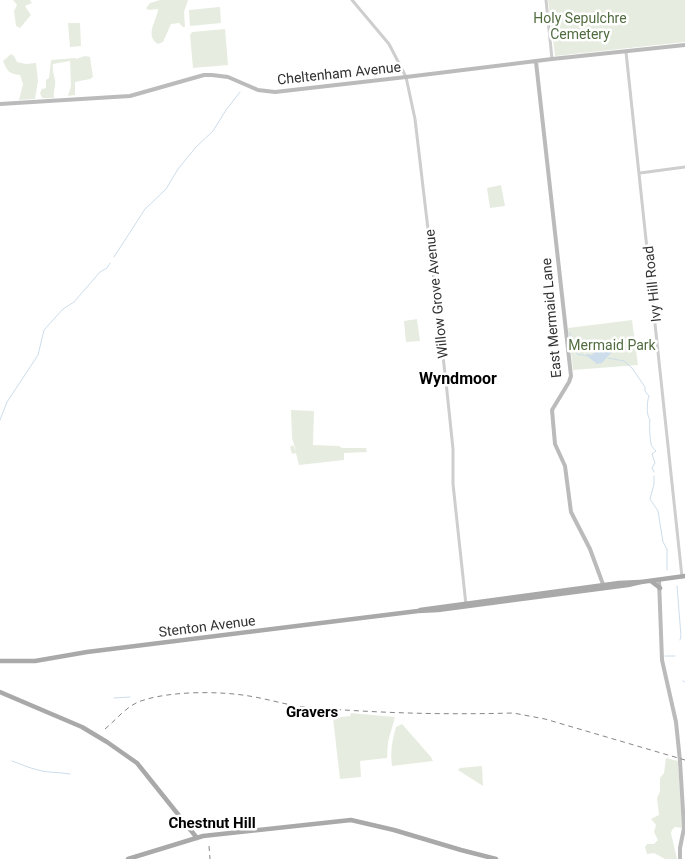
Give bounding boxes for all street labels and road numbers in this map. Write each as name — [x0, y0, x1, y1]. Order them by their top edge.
street label: Cheltenham Avenue — [276, 59, 402, 87]
street label: Willow Grove Avenue — [421, 229, 451, 359]
street label: Ivy Hill Road — [640, 245, 664, 323]
street label: East Mermaid Lane — [538, 257, 564, 379]
street label: Stenton Avenue — [158, 612, 256, 640]

